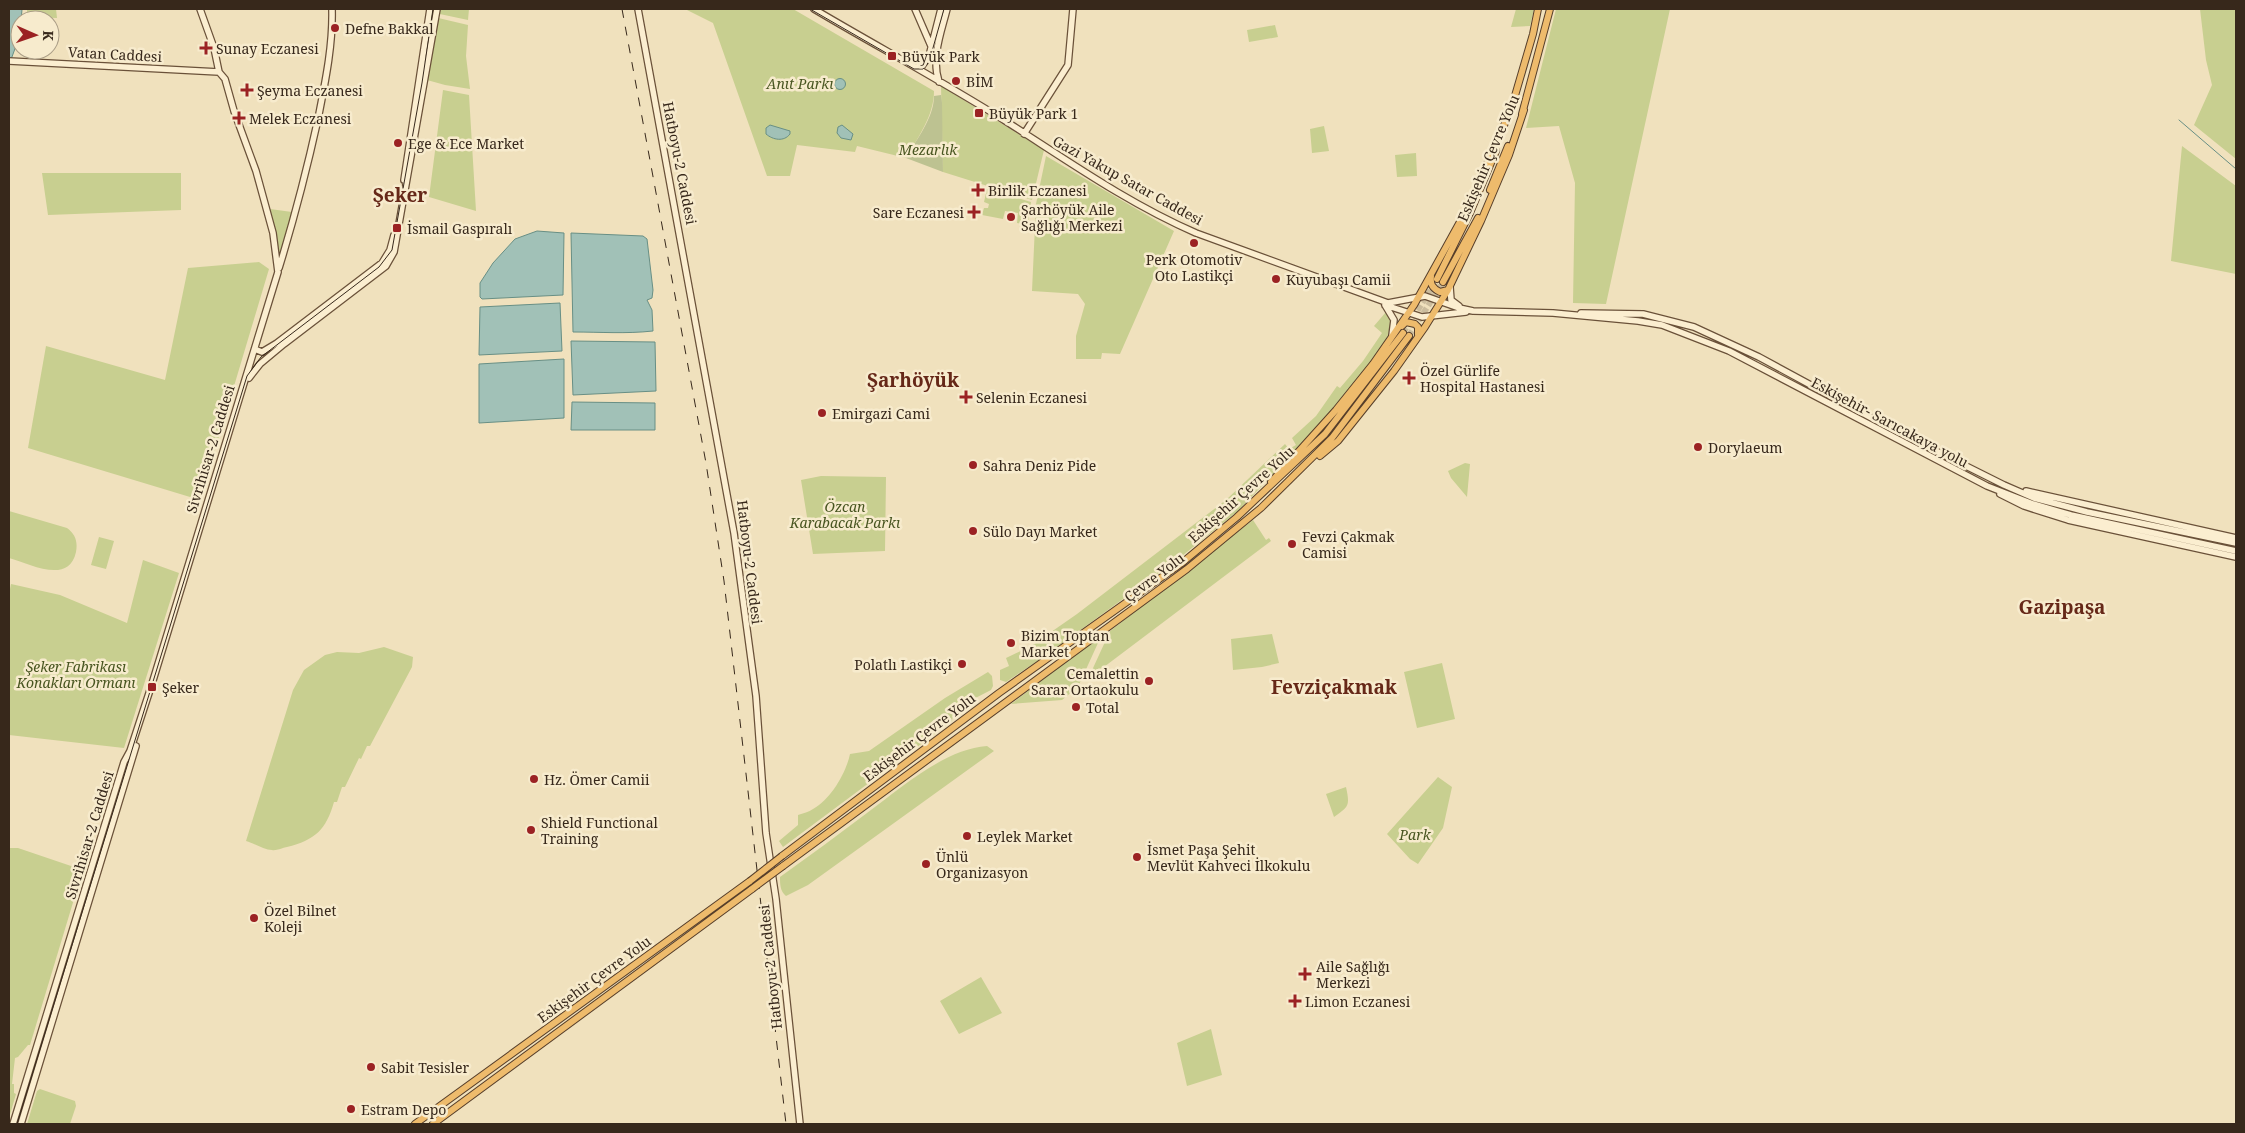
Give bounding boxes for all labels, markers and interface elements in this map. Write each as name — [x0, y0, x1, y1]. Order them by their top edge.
north arrow — [10, 10, 60, 60]
place label: Defne Bakkal — [345, 19, 434, 38]
marker: Defne Bakkal — [329, 22, 341, 34]
text: K — [39, 30, 58, 42]
place label: Sunay Eczanesi — [216, 39, 319, 58]
street label: Vatan Caddesi — [68, 42, 163, 66]
marker: Sunay Eczanesi — [200, 42, 212, 54]
place label: Büyük Park — [902, 47, 981, 66]
marker: Büyük Park — [886, 50, 898, 62]
place label: BİM — [966, 72, 993, 91]
park label: Anıt Parkı — [766, 74, 834, 93]
marker: BİM — [950, 75, 962, 87]
place label: Şeyma Eczanesi — [257, 81, 363, 100]
marker: Şeyma Eczanesi — [241, 84, 253, 96]
street label: Eskişehir Çevre Yolu — [1453, 92, 1523, 224]
street label: Hatboyu-2 Caddesi — [659, 100, 701, 227]
place label: Büyük Park 1 — [989, 104, 1078, 123]
marker: Büyük Park 1 — [973, 107, 985, 119]
place label: Melek Eczanesi — [249, 109, 352, 128]
marker: Melek Eczanesi — [233, 112, 245, 124]
street label: Gazi Yakup Satar Caddesi — [1050, 131, 1207, 229]
place label: Ege & Ece Market — [408, 134, 524, 153]
marker: Ege & Ece Market — [392, 137, 404, 149]
park label: Mezarlık — [898, 140, 958, 159]
place label: Birlik Eczanesi — [988, 181, 1087, 200]
district label: Şeker — [373, 182, 427, 208]
marker: Birlik Eczanesi — [972, 184, 984, 196]
place label: Şarhöyük Aile Sağlığı Merkezi — [1021, 200, 1123, 235]
place label: Sare Eczanesi — [873, 203, 965, 222]
marker: Sare Eczanesi — [968, 206, 980, 218]
marker: Şarhöyük Aile Sağlığı Merkezi — [1005, 211, 1017, 223]
place label: İsmail Gaspıralı — [407, 219, 513, 238]
marker: İsmail Gaspıralı — [391, 222, 403, 234]
marker: Perk Otomotiv Oto Lastikçi — [1188, 237, 1200, 249]
place label: Perk Otomotiv Oto Lastikçi — [1146, 250, 1243, 285]
place label: Kuyubaşı Camii — [1286, 270, 1391, 289]
marker: Kuyubaşı Camii — [1270, 273, 1282, 285]
place label: Özel Gürlife Hospital Hastanesi — [1420, 361, 1545, 396]
district label: Şarhöyük — [867, 367, 960, 393]
marker: Özel Gürlife Hospital Hastanesi — [1402, 371, 1416, 385]
street label: Eskişehir- Sarıcakaya yolu — [1808, 372, 1972, 472]
street label: Sivrihisar-2 Caddesi — [181, 382, 239, 515]
place label: Selenin Eczanesi — [976, 388, 1088, 407]
marker: Selenin Eczanesi — [960, 391, 972, 403]
place label: Emirgazi Cami — [832, 404, 930, 423]
marker: Emirgazi Cami — [816, 407, 828, 419]
place label: Dorylaeum — [1708, 438, 1783, 457]
street label: Eskişehir Çevre Yolu — [1184, 441, 1298, 547]
marker: Dorylaeum — [1692, 441, 1704, 453]
place label: Sahra Deniz Pide — [983, 456, 1096, 475]
marker: Sahra Deniz Pide — [967, 459, 979, 471]
park label: Özcan Karabacak Parkı — [789, 497, 901, 532]
street label: Hatboyu-2 Caddesi — [733, 499, 767, 626]
place label: Sülo Dayı Market — [983, 522, 1097, 541]
marker: Sülo Dayı Market — [967, 525, 979, 537]
place label: Fevzi Çakmak Camisi — [1302, 527, 1395, 562]
marker: Fevzi Çakmak Camisi — [1286, 538, 1298, 550]
street label: Çevre Yolu — [1120, 548, 1188, 606]
district label: Gazipaşa — [2019, 594, 2105, 620]
place label: Bizim Toptan Market — [1021, 626, 1110, 661]
marker: Bizim Toptan Market — [1005, 637, 1017, 649]
place label: Polatlı Lastikçi — [854, 655, 953, 674]
park label: Şeker Fabrikası Konakları Ormanı — [15, 657, 136, 692]
marker: Polatlı Lastikçi — [956, 658, 968, 670]
place label: Cemalettin Sarar Ortaokulu — [1031, 664, 1139, 699]
district label: Fevziçakmak — [1271, 674, 1398, 700]
marker: Cemalettin Sarar Ortaokulu — [1143, 675, 1155, 687]
place label: Şeker — [162, 678, 200, 697]
marker: Şeker — [146, 681, 158, 693]
street label: Eskişehir Çevre Yolu — [859, 688, 979, 786]
place label: Total — [1086, 698, 1120, 717]
marker: Total — [1070, 701, 1082, 713]
street label: Sivrihisar-2 Caddesi — [60, 768, 118, 901]
place label: Hz. Ömer Camii — [544, 770, 650, 789]
marker: Hz. Ömer Camii — [528, 773, 540, 785]
place label: Shield Functional Training — [541, 813, 659, 848]
marker: Shield Functional Training — [525, 824, 537, 836]
park label: Park — [1398, 825, 1432, 844]
place label: Leylek Market — [977, 827, 1073, 846]
marker: Leylek Market — [961, 830, 973, 842]
place label: İsmet Paşa Şehit Mevlüt Kahveci İlkokulu — [1147, 840, 1311, 875]
place label: Ünlü Organizasyon — [936, 847, 1028, 882]
marker: İsmet Paşa Şehit Mevlüt Kahveci İlkokulu — [1131, 851, 1143, 863]
marker: Ünlü Organizasyon — [920, 858, 932, 870]
place label: Özel Bilnet Koleji — [264, 901, 337, 936]
street label: Hatboyu-2 Caddesi — [754, 903, 786, 1030]
marker: Özel Bilnet Koleji — [248, 912, 260, 924]
street label: Eskişehir Çevre Yolu — [533, 931, 655, 1027]
place label: Aile Sağlığı Merkezi — [1316, 957, 1390, 992]
marker: Aile Sağlığı Merkezi — [1298, 967, 1312, 981]
place label: Limon Eczanesi — [1305, 992, 1411, 1011]
marker: Limon Eczanesi — [1289, 995, 1301, 1007]
place label: Sabit Tesisler — [381, 1058, 469, 1077]
marker: Sabit Tesisler — [365, 1061, 377, 1073]
place label: Estram Depo — [361, 1100, 446, 1119]
marker: Estram Depo — [345, 1103, 357, 1115]

